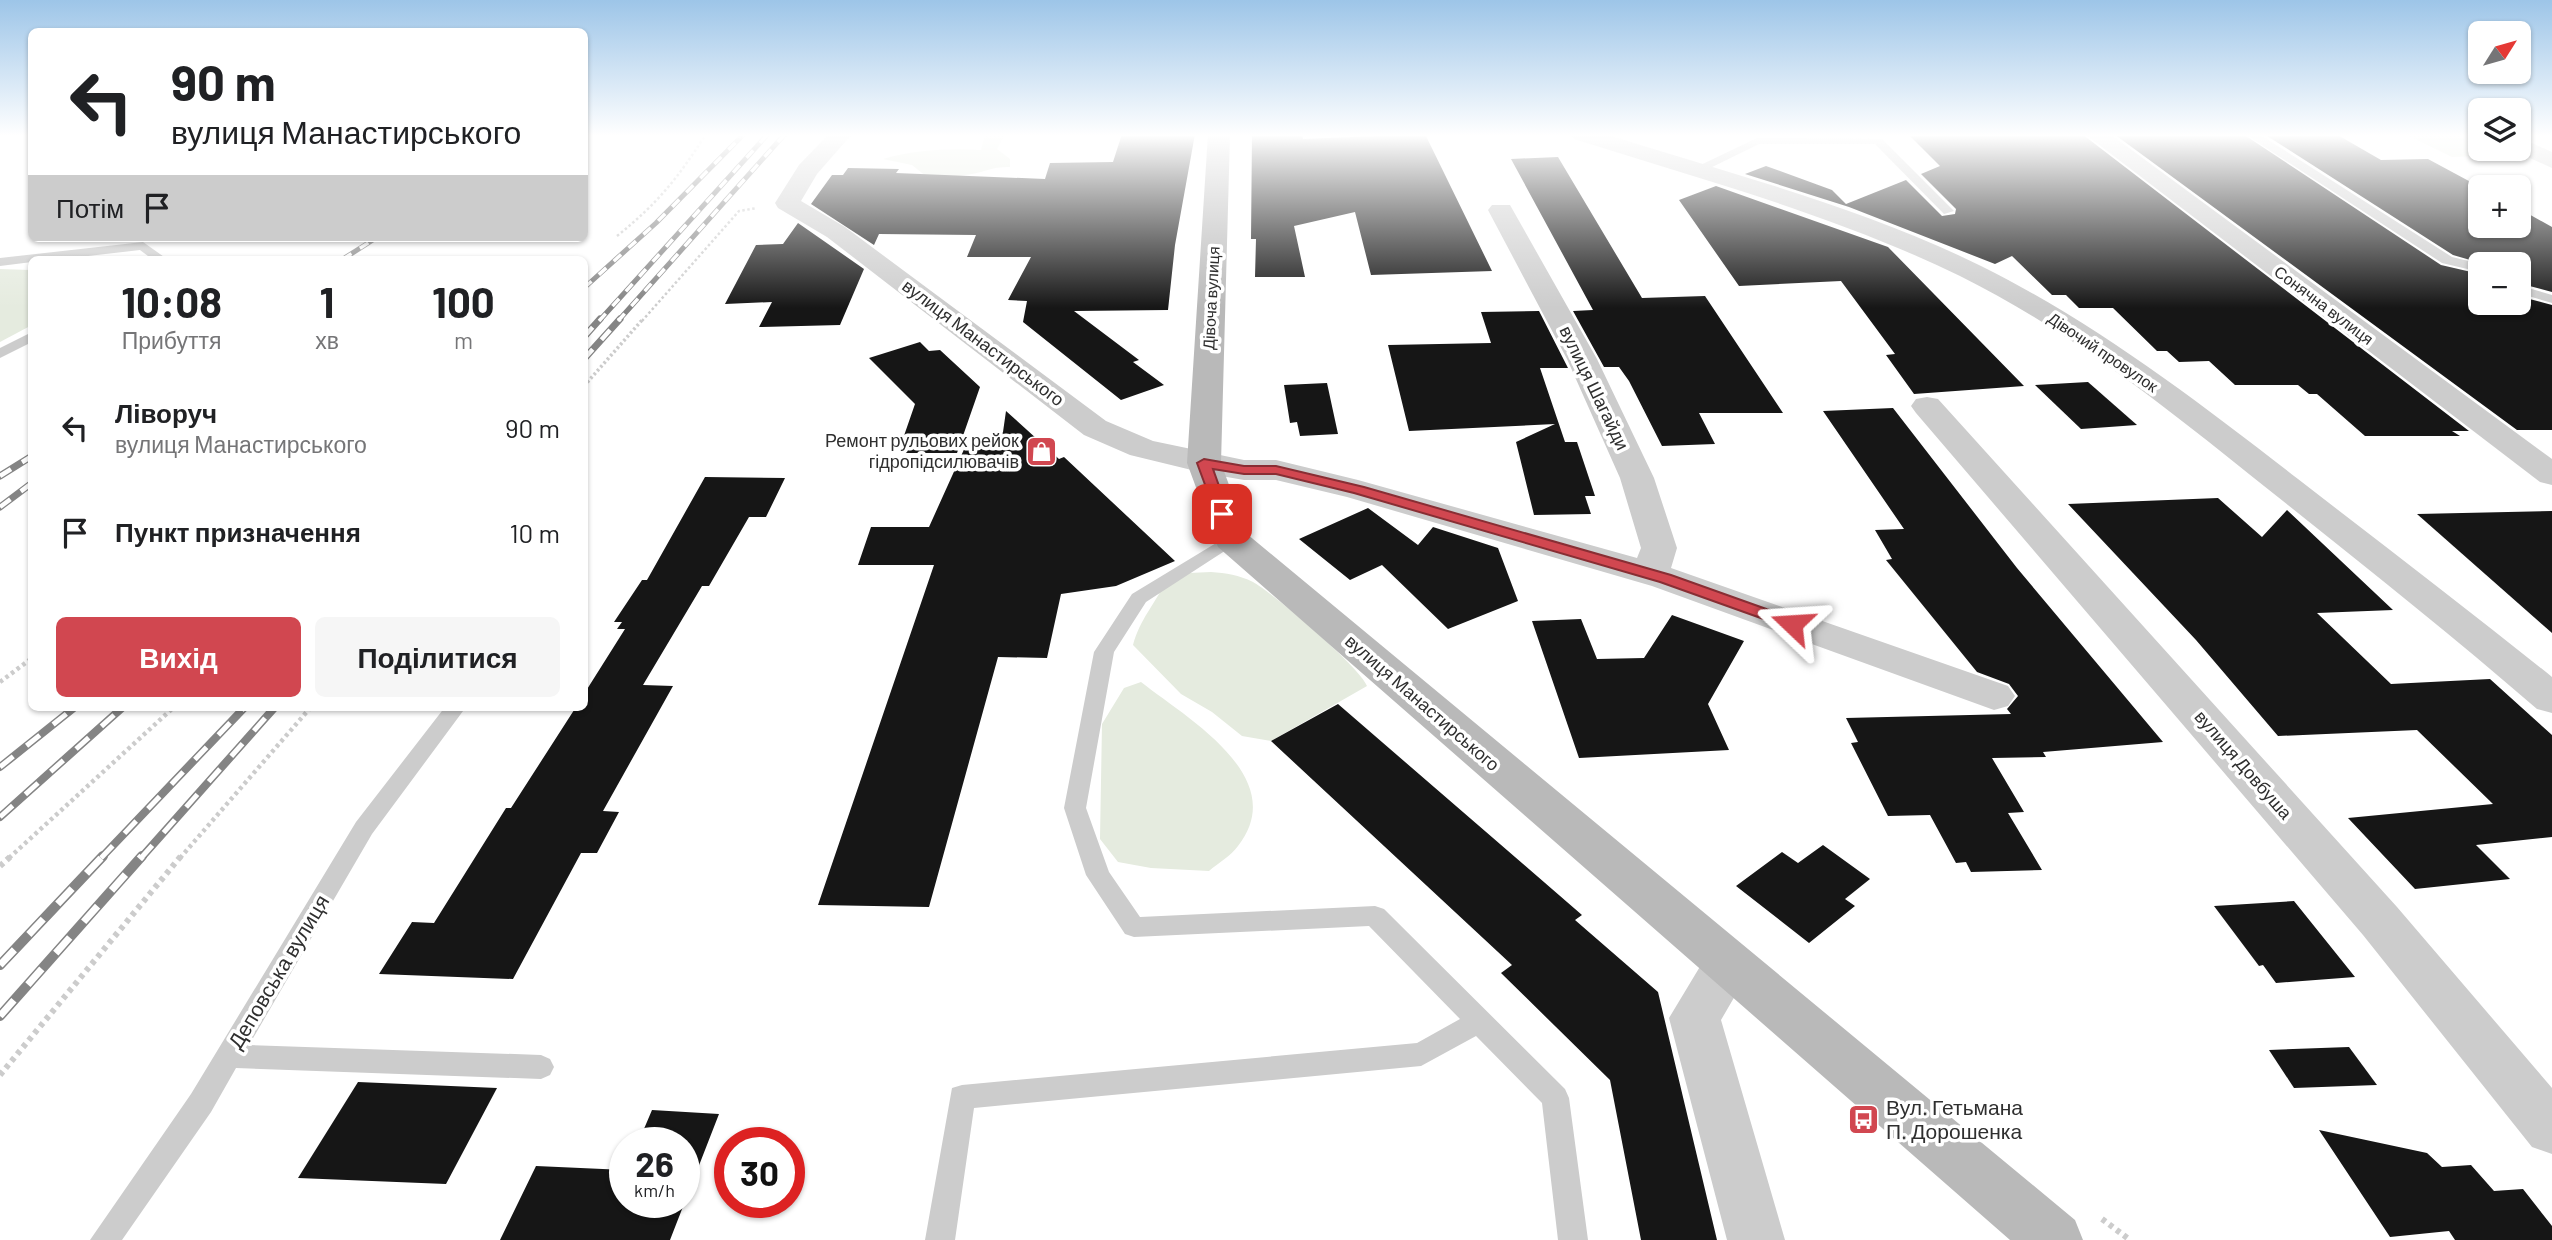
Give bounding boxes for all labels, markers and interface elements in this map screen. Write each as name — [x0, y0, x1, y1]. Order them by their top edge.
north arrow — [2468, 21, 2530, 84]
map controls — [2468, 21, 2531, 315]
text: 90 m — [171, 52, 276, 111]
icon: left — [56, 56, 147, 147]
button: layers — [2468, 98, 2531, 161]
text: вулиця Манастирського — [171, 112, 521, 150]
button: + — [2468, 175, 2531, 238]
icon: arrive — [138, 189, 176, 227]
text: Потім — [56, 192, 124, 223]
street label: Дівоча вулиця — [1198, 246, 1223, 350]
button: − — [2468, 252, 2531, 315]
street label: Сонячна вулиця — [2271, 261, 2378, 348]
street label: вулиця Манастирського — [898, 274, 1069, 410]
text: 10:08 — [121, 276, 222, 326]
text: 1 — [320, 276, 334, 326]
text: 100 — [432, 276, 495, 326]
street label: Дівочий провулок — [2045, 308, 2163, 396]
street label: вулиця Шагайди — [1555, 322, 1634, 453]
text: Прибуття — [122, 326, 222, 354]
text: хв — [315, 326, 339, 354]
text: m — [454, 326, 473, 354]
text: Ліворуч — [115, 397, 217, 428]
icon: left — [56, 409, 94, 447]
text: 90 m — [505, 412, 560, 443]
place label: Ремонт рульових рейок гідропідсилювачів — [825, 429, 1019, 472]
text: вулиця Манастирського — [115, 430, 367, 458]
shop icon: Ремонт рульових рейок гідропідсилювачів — [1025, 434, 1059, 468]
pin — [1192, 484, 1252, 544]
icon: arrive — [1203, 495, 1241, 533]
icon: arrive — [56, 514, 94, 552]
text: Пункт призначення — [115, 516, 361, 547]
text: 10 m — [510, 517, 560, 548]
position arrow — [1755, 587, 1829, 661]
button: Вихід — [56, 617, 301, 697]
button: Поділитися — [315, 617, 560, 697]
street label: вулиця Манастирського — [1341, 629, 1504, 775]
street label: вулиця Довбуша — [2190, 705, 2298, 824]
street label: Деповська вулиця — [222, 890, 333, 1053]
place label: Вул. Гетьмана П. Дорошенка — [1886, 1094, 2023, 1143]
bus stop icon: Вул. Гетьмана П. Дорошенка — [1846, 1103, 1880, 1137]
speed limit sign: 30 — [714, 1127, 805, 1218]
text: 26 — [635, 1142, 674, 1184]
text: km/h — [634, 1179, 675, 1201]

